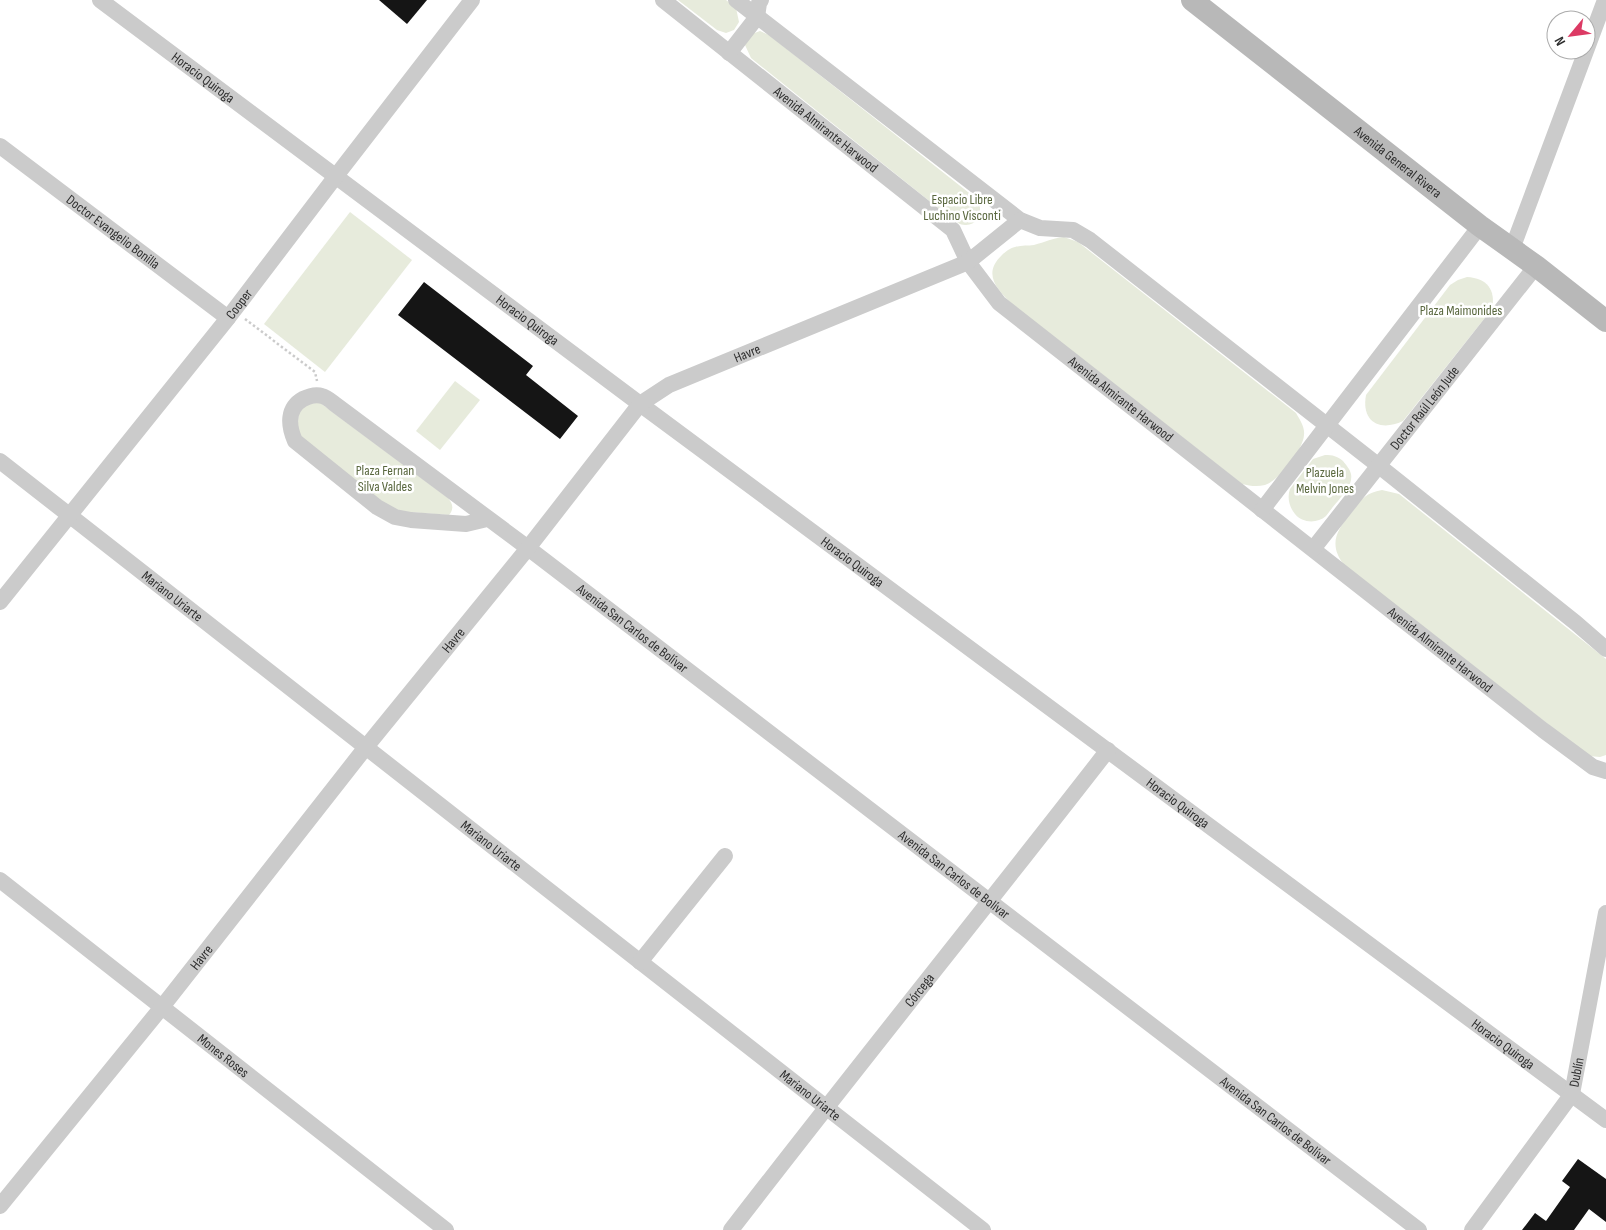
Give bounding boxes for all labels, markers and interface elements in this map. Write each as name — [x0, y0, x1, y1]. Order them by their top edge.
north arrow — [1546, 10, 1596, 60]
text: N — [1551, 34, 1569, 48]
street label: Horacio Quiroga — [169, 48, 238, 106]
street label: Avenida Almirante Harwood — [770, 82, 882, 176]
street label: Avenida General Rivera — [1350, 122, 1445, 201]
street label: Doctor Evangelio Bonilla — [63, 191, 164, 272]
park label: Espacio Libre Luchino Visconti — [923, 191, 1001, 224]
street label: Cooper — [222, 285, 256, 322]
street label: Horacio Quiroga — [493, 291, 562, 349]
park label: Plaza Maimonides — [1420, 302, 1502, 319]
street label: Havre — [731, 340, 763, 366]
street label: Avenida Almirante Harwood — [1064, 352, 1177, 445]
street label: Doctor Raúl León Jude — [1386, 362, 1463, 453]
park label: Plaza Fernan Silva Valdes — [356, 462, 414, 495]
park label: Plazuela Melvin Jones — [1296, 464, 1354, 497]
street label: Horacio Quiroga — [818, 533, 887, 590]
street label: Mariano Uriarte — [139, 567, 206, 625]
street label: Avenida San Carlos de Bolívar — [573, 580, 692, 676]
street label: Avenida Almirante Harwood — [1384, 602, 1496, 696]
street label: Havre — [438, 624, 468, 656]
street label: Horacio Quiroga — [1143, 774, 1213, 832]
street label: Mariano Uriarte — [458, 816, 525, 875]
street label: Avenida San Carlos de Bolívar — [894, 826, 1013, 922]
street label: Havre — [186, 941, 216, 973]
street label: Córcega — [901, 970, 938, 1010]
street label: Horacio Quiroga — [1468, 1015, 1538, 1073]
street label: Mones Roses — [194, 1030, 253, 1081]
street label: Dublín — [1565, 1056, 1587, 1088]
street label: Mariano Uriarte — [777, 1066, 844, 1124]
street label: Avenida San Carlos de Bolívar — [1216, 1072, 1335, 1168]

